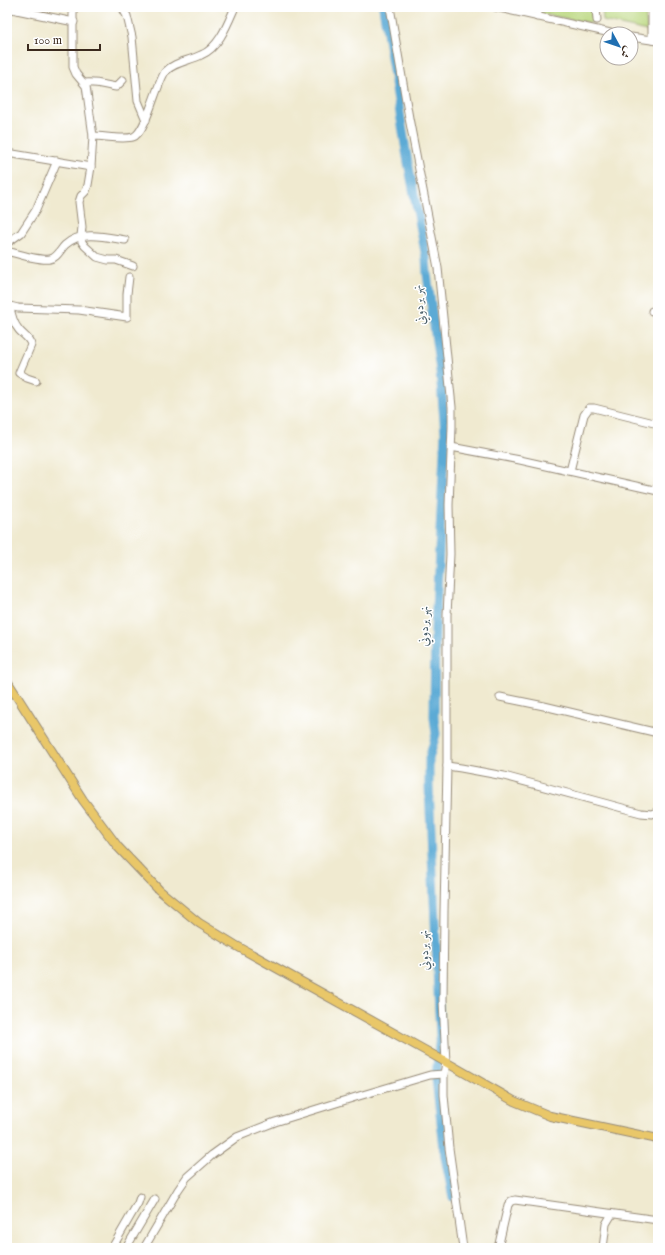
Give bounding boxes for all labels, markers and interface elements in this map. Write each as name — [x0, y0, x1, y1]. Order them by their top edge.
scale bar — [28, 26, 100, 52]
north arrow — [599, 26, 639, 66]
text: 100 m — [34, 33, 62, 48]
text: ش — [617, 43, 635, 61]
water label: نهر بردوني — [409, 283, 432, 326]
water label: نهر بردوني — [416, 605, 435, 647]
water label: نهر بردوني — [415, 929, 436, 971]

